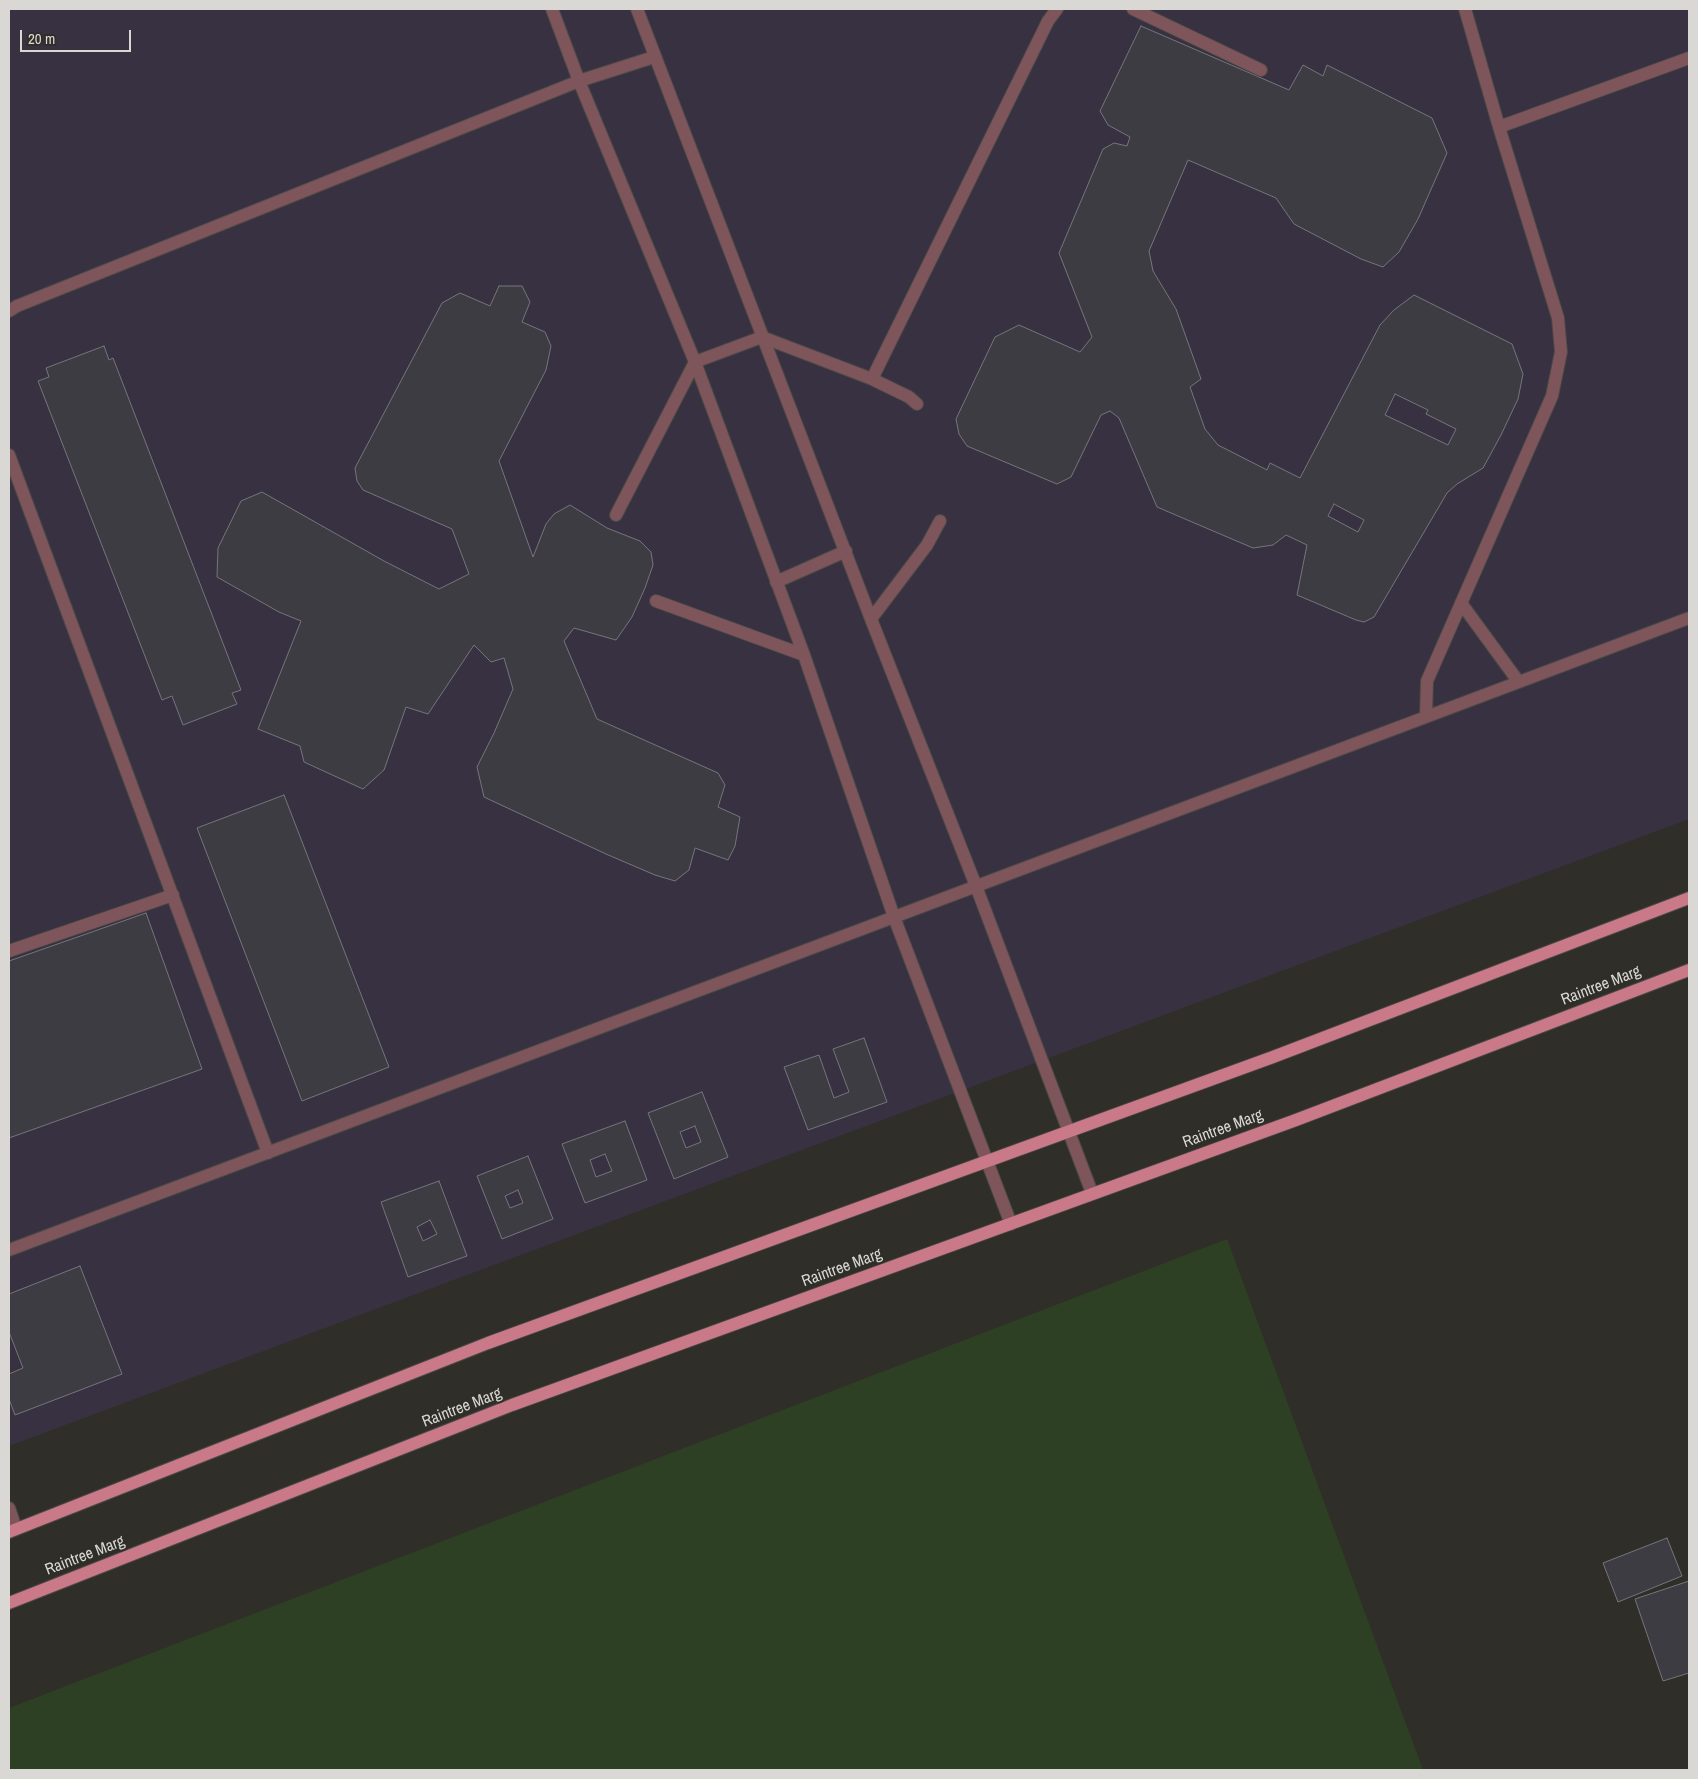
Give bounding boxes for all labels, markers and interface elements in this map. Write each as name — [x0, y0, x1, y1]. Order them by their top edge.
scale bar — [22, 20, 134, 52]
text: 20 m — [28, 28, 55, 49]
street label: Raintree Marg — [1558, 962, 1644, 1010]
street label: Raintree Marg — [1180, 1106, 1266, 1152]
street label: Raintree Marg — [799, 1245, 885, 1291]
street label: Raintree Marg — [419, 1384, 505, 1432]
street label: Raintree Marg — [42, 1532, 128, 1580]

